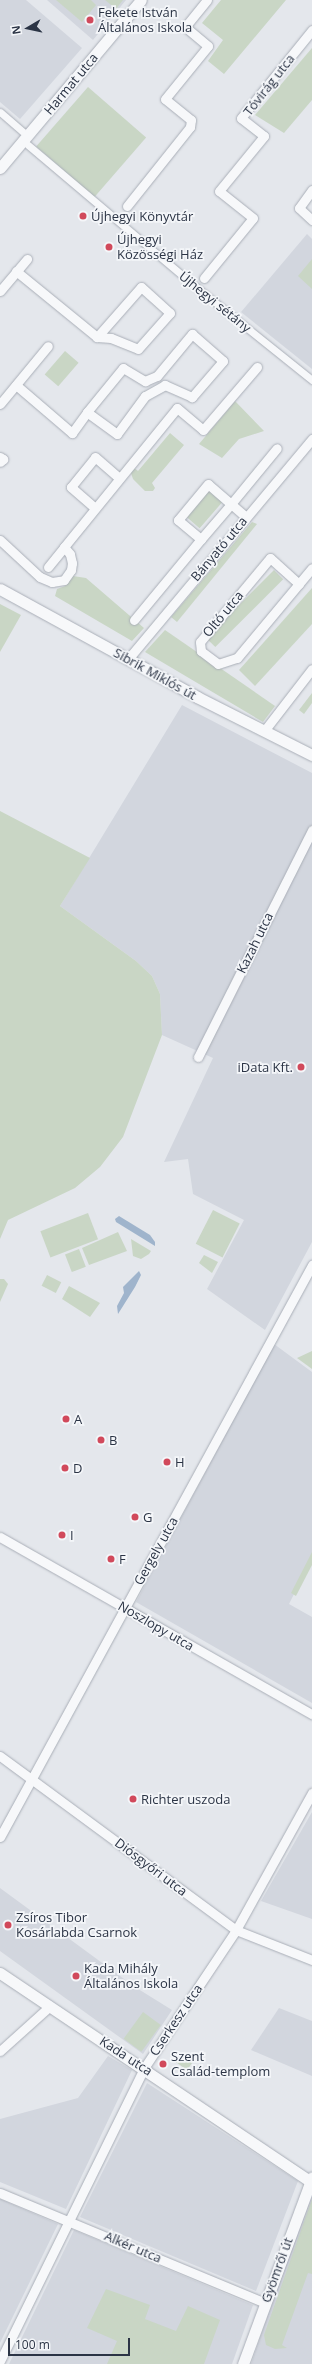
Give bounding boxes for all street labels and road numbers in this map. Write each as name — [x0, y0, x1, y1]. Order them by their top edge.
street label: Harmat utca — [41, 50, 101, 118]
street label: Tóvirág utca — [240, 51, 298, 119]
street label: Újhegyi sétány — [176, 268, 254, 336]
street label: Bányató utca — [188, 514, 250, 584]
street label: Oltó utca — [199, 588, 247, 640]
street label: Sibrik Miklós út — [111, 645, 199, 703]
street label: Kazah utca — [234, 910, 276, 976]
street label: Gergely utca — [131, 1514, 181, 1588]
street label: Noszlopy utca — [115, 1598, 197, 1654]
street label: Diósgyőri utca — [112, 1835, 190, 1899]
street label: Cserkesz utca — [146, 1981, 206, 2059]
street label: Kada utca — [97, 2033, 155, 2079]
street label: Alkér utca — [102, 2228, 164, 2266]
street label: Gyömrői út — [258, 2235, 296, 2305]

